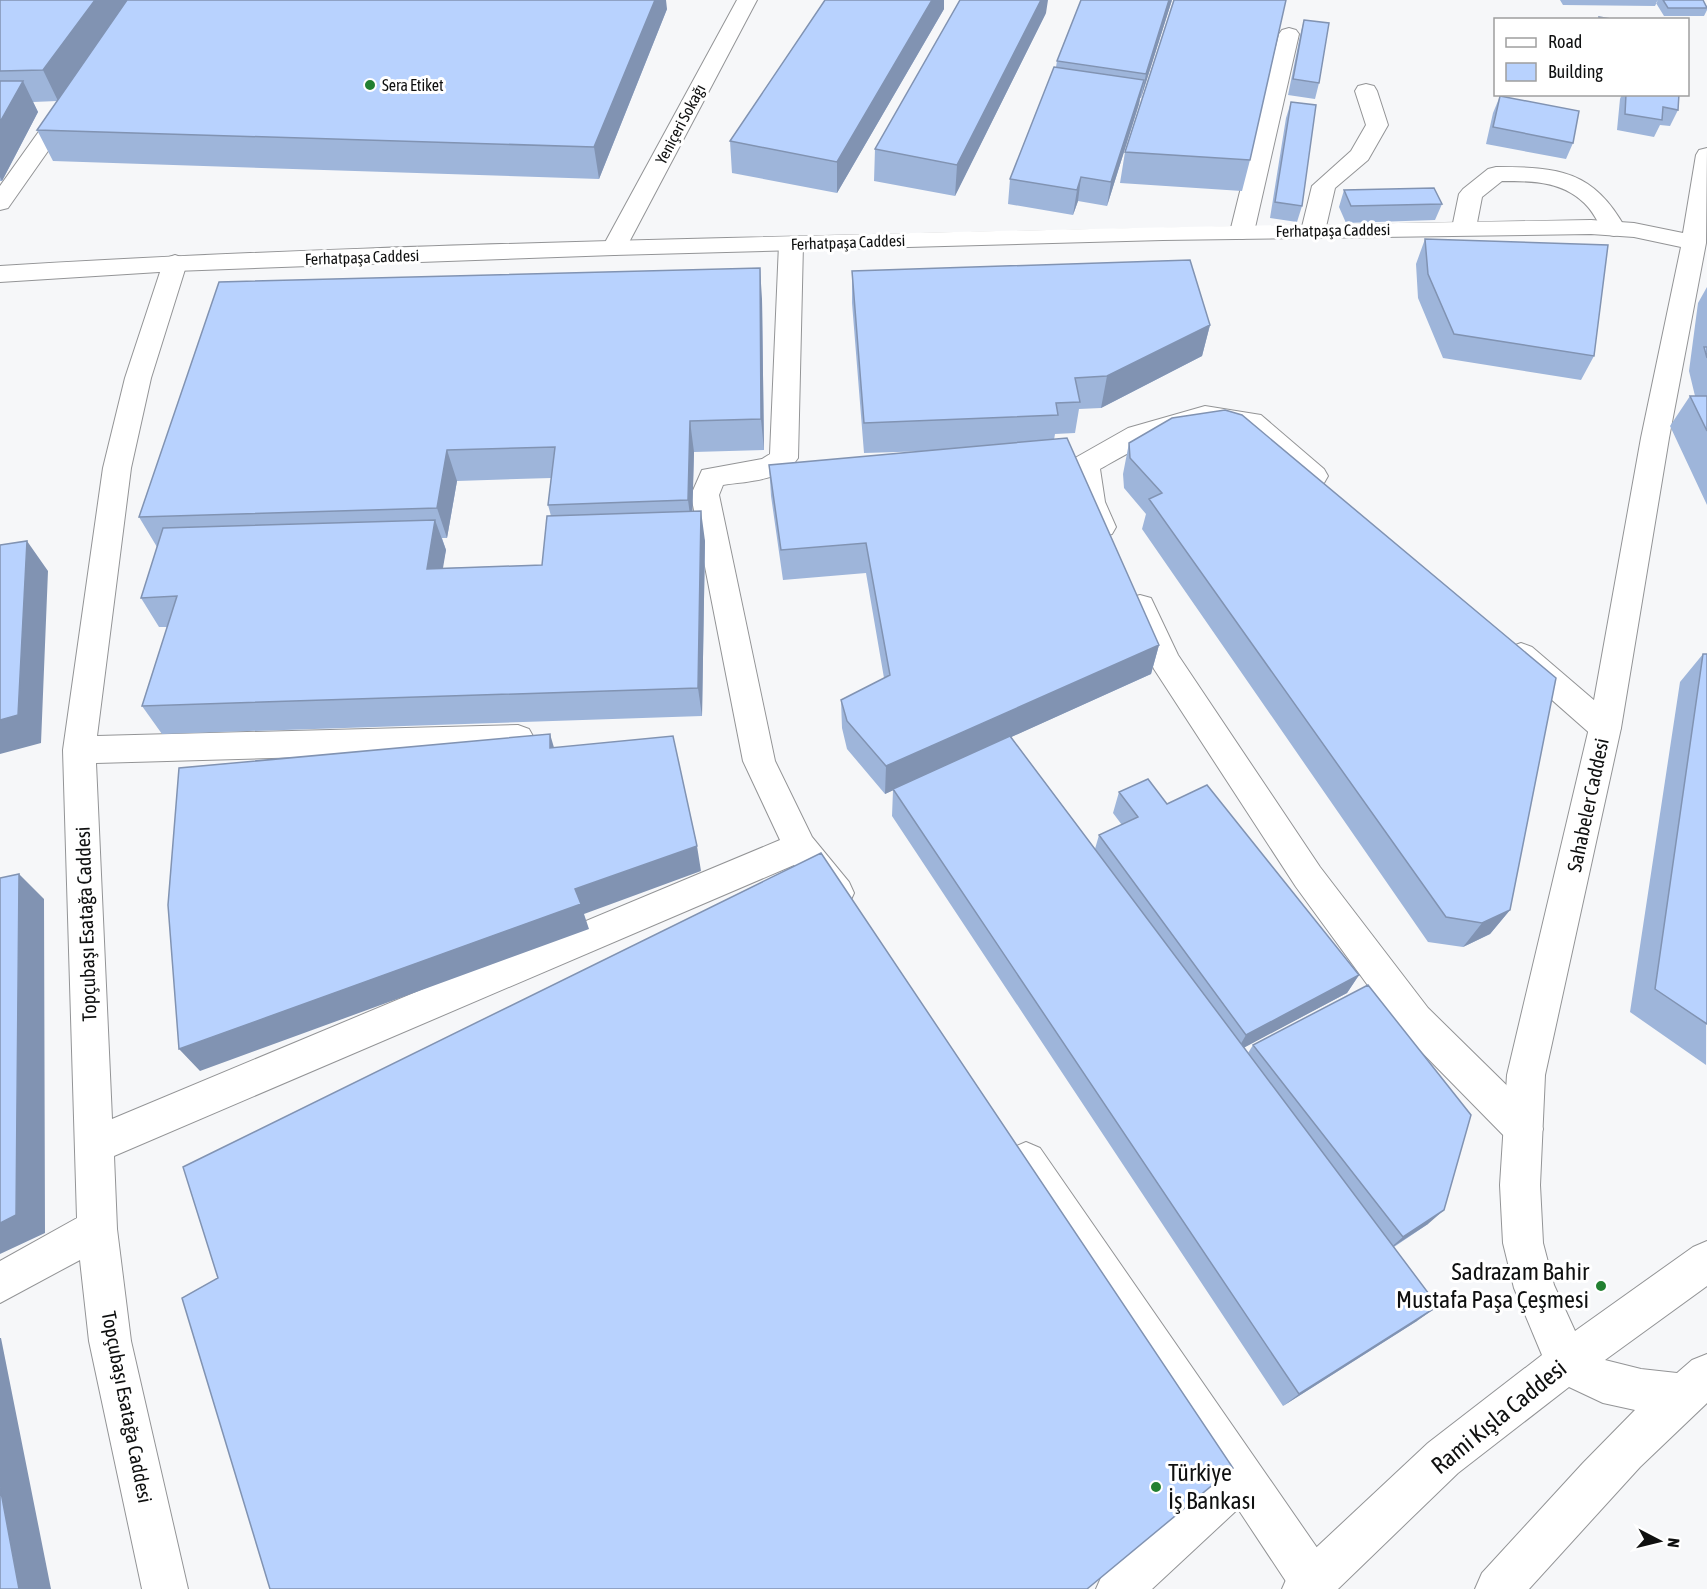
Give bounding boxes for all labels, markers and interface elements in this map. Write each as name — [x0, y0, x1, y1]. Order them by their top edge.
legend — [1494, 18, 1689, 96]
text: Road — [1548, 31, 1582, 52]
text: Building — [1548, 61, 1603, 82]
place label: Sera Etiket — [382, 76, 444, 94]
marker: Sera Etiket — [363, 78, 377, 92]
street label: Yeniçeri Sokağı — [651, 81, 709, 168]
street label: Ferhatpaşa Caddesi — [1276, 220, 1390, 241]
street label: Ferhatpaşa Caddesi — [790, 231, 906, 254]
street label: Ferhatpaşa Caddesi — [304, 246, 420, 269]
street label: Sahabeler Caddesi — [1562, 736, 1613, 874]
street label: Topçubaşı Esatağa Caddesi — [71, 826, 100, 1022]
place label: Sadrazam Bahir Mustafa Paşa Çeşmesi — [1396, 1258, 1590, 1313]
marker: Sadrazam Bahir Mustafa Paşa Çeşmesi — [1594, 1279, 1608, 1293]
street label: Topçubaşı Esatağa Caddesi — [98, 1309, 157, 1505]
street label: Rami Kışla Caddesi — [1426, 1354, 1571, 1479]
place label: Türkiye İş Bankası — [1168, 1459, 1256, 1514]
marker: Türkiye İş Bankası — [1149, 1480, 1163, 1494]
north arrow — [1629, 1511, 1689, 1571]
text: N — [1664, 1537, 1683, 1549]

